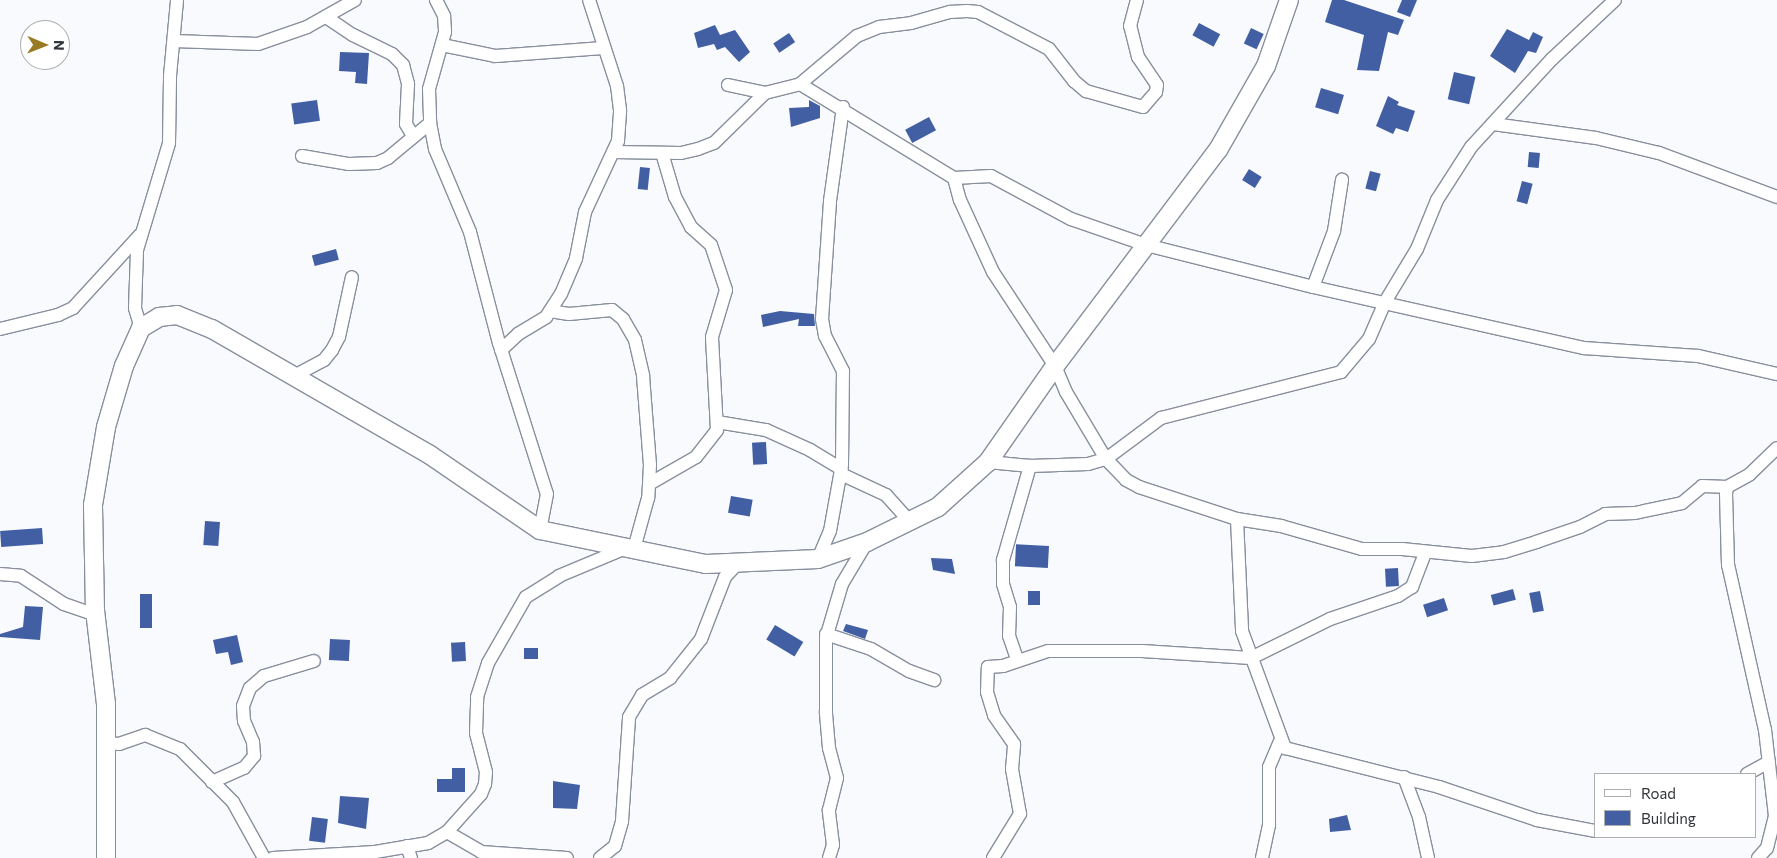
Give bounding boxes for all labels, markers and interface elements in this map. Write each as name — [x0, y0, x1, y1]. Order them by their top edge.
north arrow — [20, 20, 70, 70]
text: N — [51, 40, 68, 51]
legend — [1594, 773, 1757, 838]
text: Road — [1641, 784, 1676, 802]
text: Building — [1641, 809, 1696, 827]

